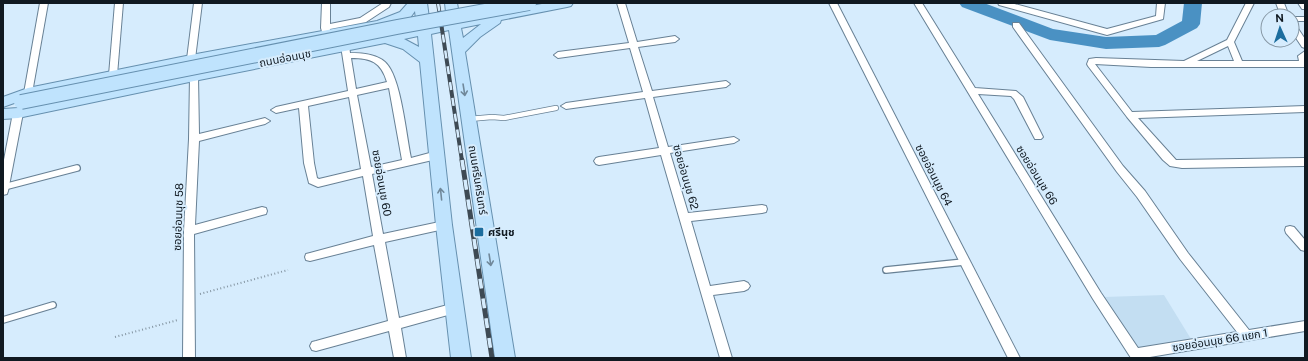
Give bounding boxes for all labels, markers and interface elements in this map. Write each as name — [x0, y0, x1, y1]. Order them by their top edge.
north arrow — [1260, 8, 1300, 48]
text: N — [1275, 12, 1284, 24]
street label: ถนนอ่อนนุช — [258, 47, 312, 70]
one-way arrow — [460, 83, 468, 96]
street label: ซอยอ่อนนุช 64 — [912, 142, 955, 208]
street label: ซอยอ่อนนุช 62 — [670, 143, 701, 212]
street label: ซอยอ่อนนุช 66 — [1013, 143, 1060, 207]
street label: ถนนศรีนครินทร์ — [467, 144, 489, 216]
street label: ซอยอ่อนนุช 60 — [369, 149, 394, 218]
street label: ซอยอ่อนนุช 58 — [171, 183, 186, 251]
one-way arrow — [437, 188, 444, 201]
marker: ศรีนุช — [473, 226, 485, 238]
place label: ศรีนุช — [488, 226, 515, 239]
one-way arrow — [486, 253, 494, 266]
street label: ซอยอ่อนนุช 66 แยก 1 — [1171, 327, 1269, 354]

